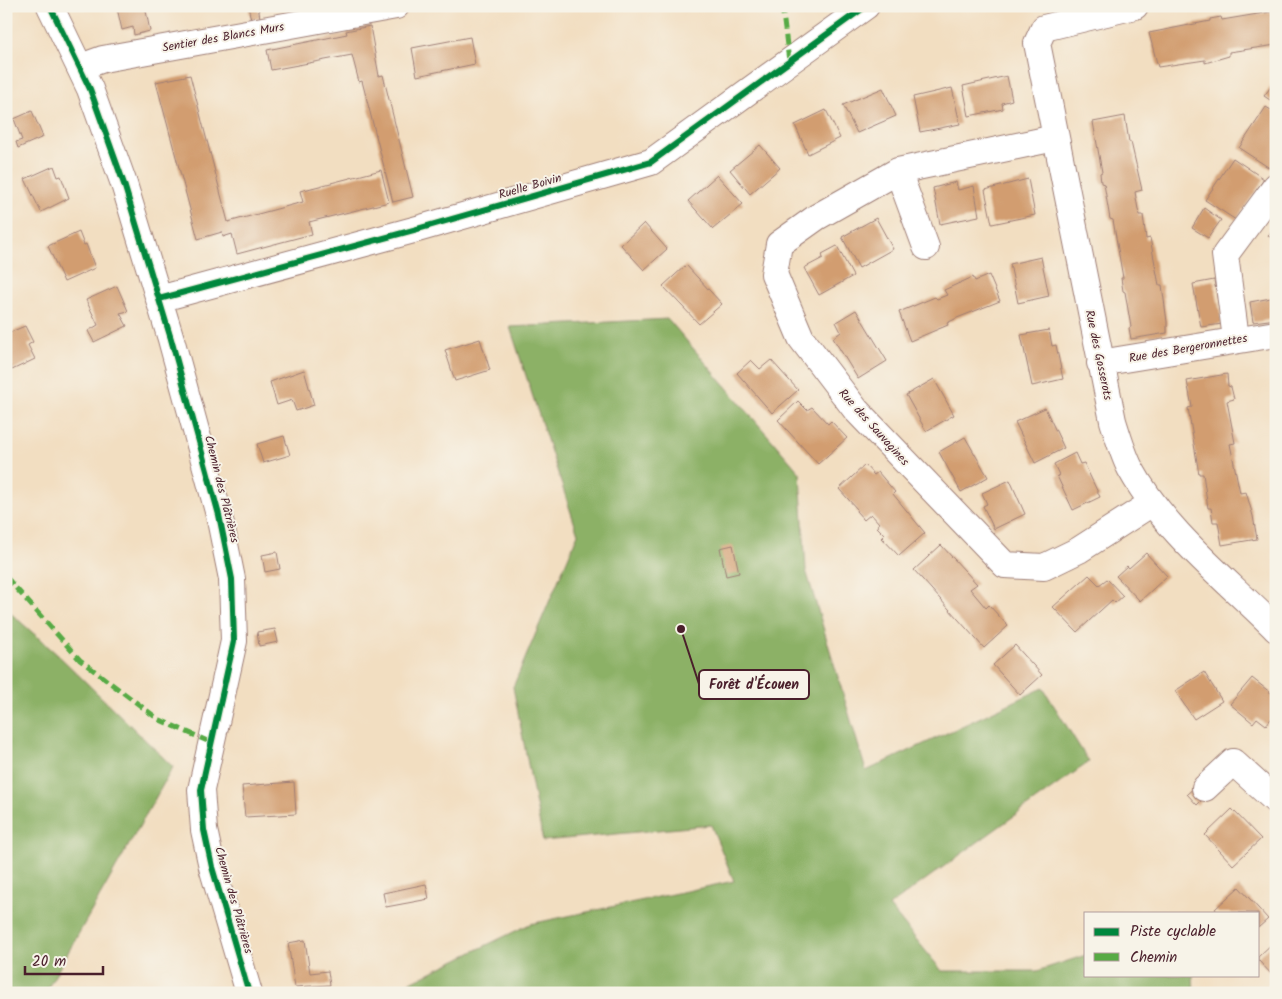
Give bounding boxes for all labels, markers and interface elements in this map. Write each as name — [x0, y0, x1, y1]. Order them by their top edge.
street label: Sentier des Blancs Murs — [161, 17, 285, 58]
street label: Ruelle Boivin — [497, 168, 564, 205]
street label: Rue des Gosserots — [1080, 308, 1117, 402]
street label: Rue des Bergeronnettes — [1127, 329, 1249, 368]
street label: Rue des Sauvagines — [834, 384, 914, 470]
street label: Chemin des Plâtrières — [199, 433, 244, 545]
callout: Forêt d'Écouen — [699, 670, 809, 699]
text: Forêt d'Écouen — [709, 674, 799, 696]
street label: Chemin des Plâtrières — [209, 845, 258, 956]
legend — [1084, 912, 1260, 976]
text: Piste cyclable — [1130, 920, 1216, 944]
scale bar — [25, 944, 102, 976]
text: Chemin — [1130, 946, 1177, 970]
text: 20 m — [32, 950, 66, 974]

